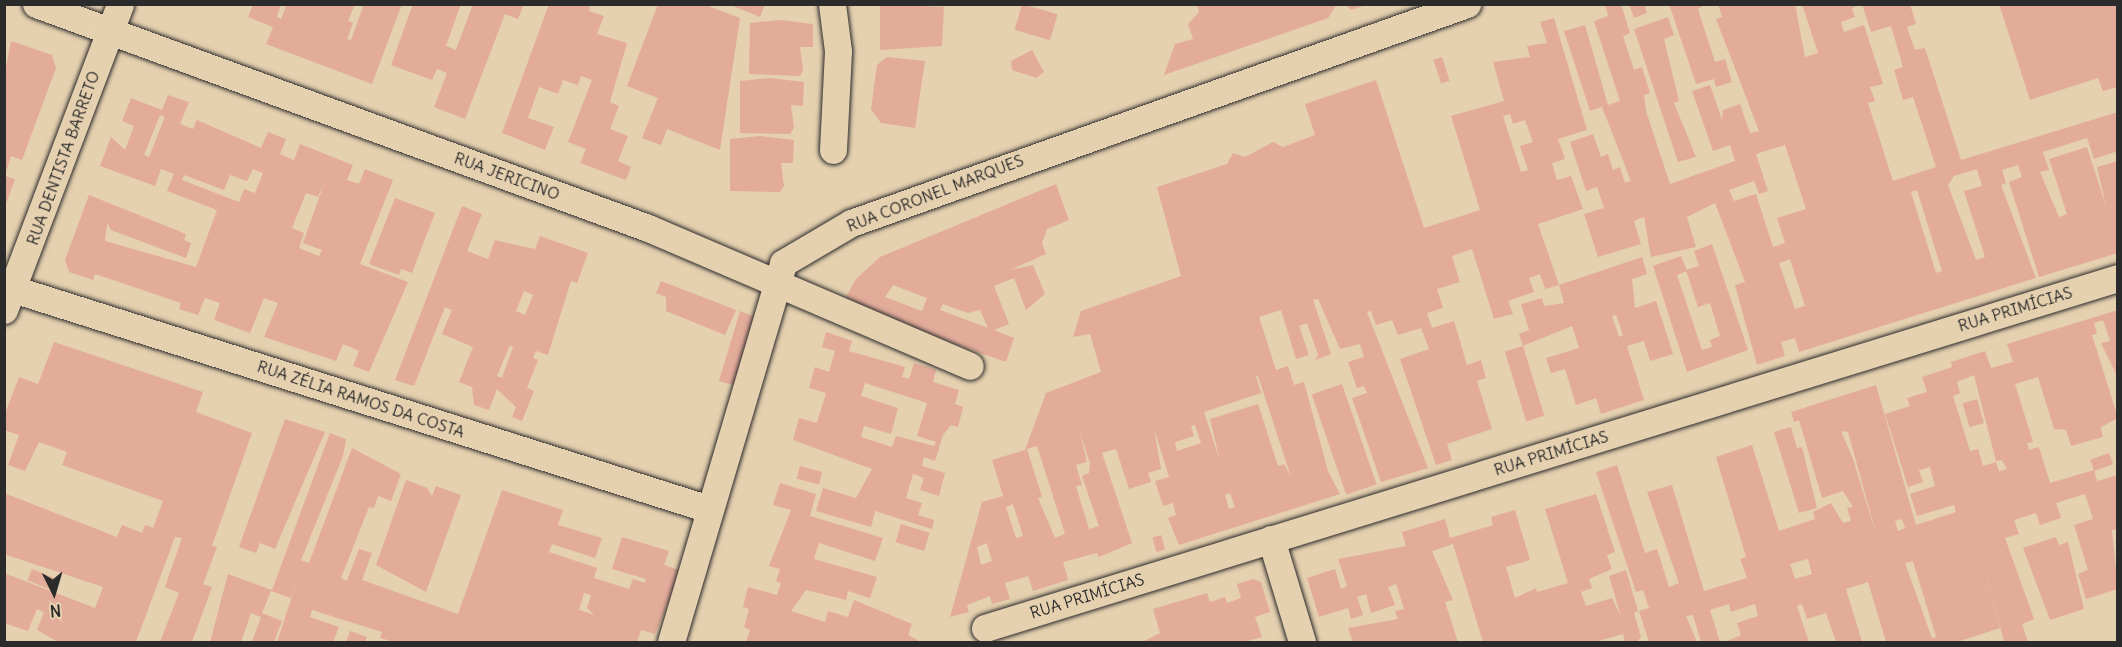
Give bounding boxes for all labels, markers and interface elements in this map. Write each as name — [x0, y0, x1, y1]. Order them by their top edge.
street label: RUA DENTISTA BARRETO — [23, 68, 103, 248]
street label: RUA JERICINO — [452, 148, 562, 204]
street label: RUA CORONEL MARQUES — [844, 150, 1026, 236]
street label: RUA PRIMÍCIAS — [1956, 283, 2074, 335]
street label: RUA ZÉLIA RAMOS DA COSTA — [255, 356, 467, 442]
street label: RUA PRIMÍCIAS — [1492, 427, 1610, 479]
north arrow — [24, 563, 84, 623]
street label: RUA PRIMÍCIAS — [1028, 570, 1146, 622]
text: N — [49, 600, 62, 621]

